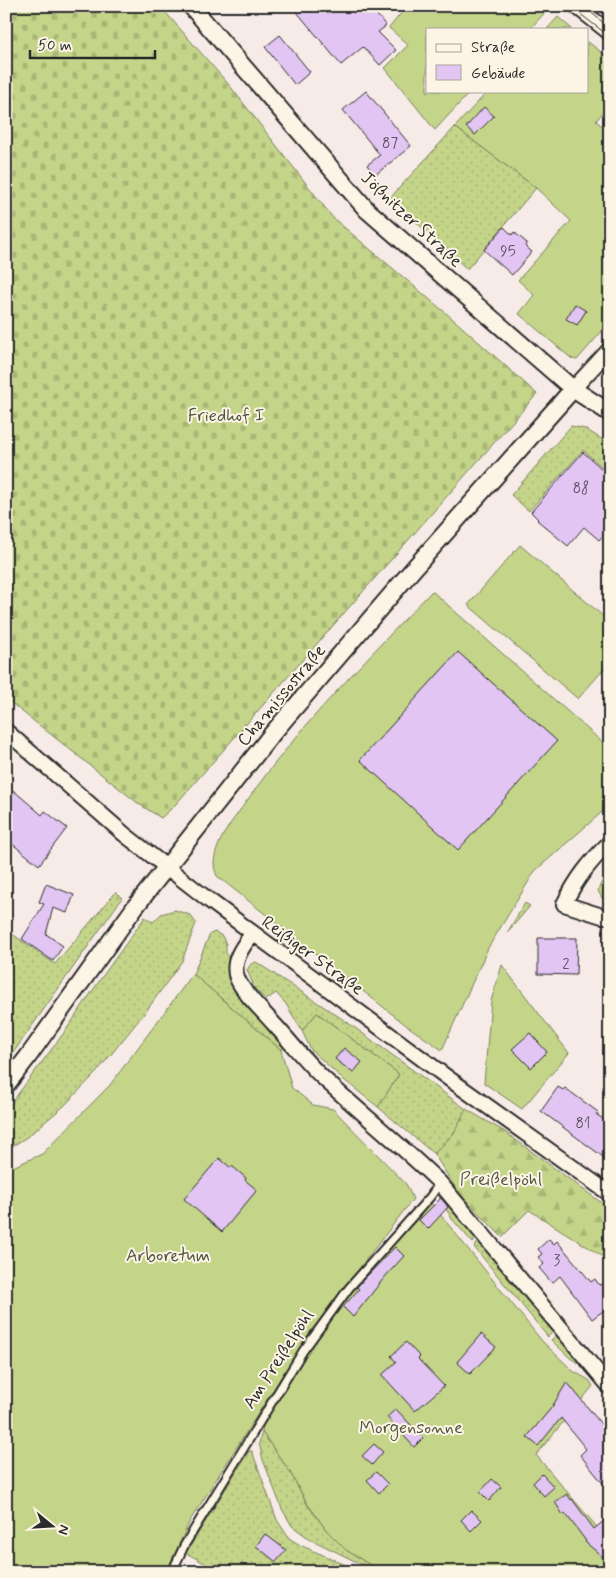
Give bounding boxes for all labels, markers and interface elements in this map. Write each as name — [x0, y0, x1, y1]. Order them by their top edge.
scale bar — [30, 28, 155, 60]
legend — [426, 28, 588, 92]
text: 50 m — [38, 36, 72, 56]
text: Straße — [471, 38, 515, 58]
text: Gebäude — [471, 64, 525, 84]
house number: 87 — [382, 134, 398, 154]
street label: Jößnitzer Straße — [355, 166, 467, 273]
house number: 95 — [500, 242, 516, 262]
park label: Friedhof I — [188, 404, 264, 428]
house number: 88 — [573, 479, 589, 499]
street label: Chamissostraße — [232, 640, 332, 752]
street label: Reißiger Straße — [256, 910, 369, 1001]
house number: 2 — [562, 955, 570, 975]
house number: 81 — [576, 1114, 590, 1134]
park label: Preißelpöhl — [460, 1168, 542, 1192]
park label: Arboretum — [126, 1244, 210, 1268]
house number: 3 — [554, 1251, 561, 1271]
street label: Am Preißelpöhl — [238, 1305, 320, 1414]
park label: Morgensonne — [359, 1416, 463, 1441]
north arrow — [28, 1500, 78, 1550]
text: N — [53, 1522, 73, 1537]

